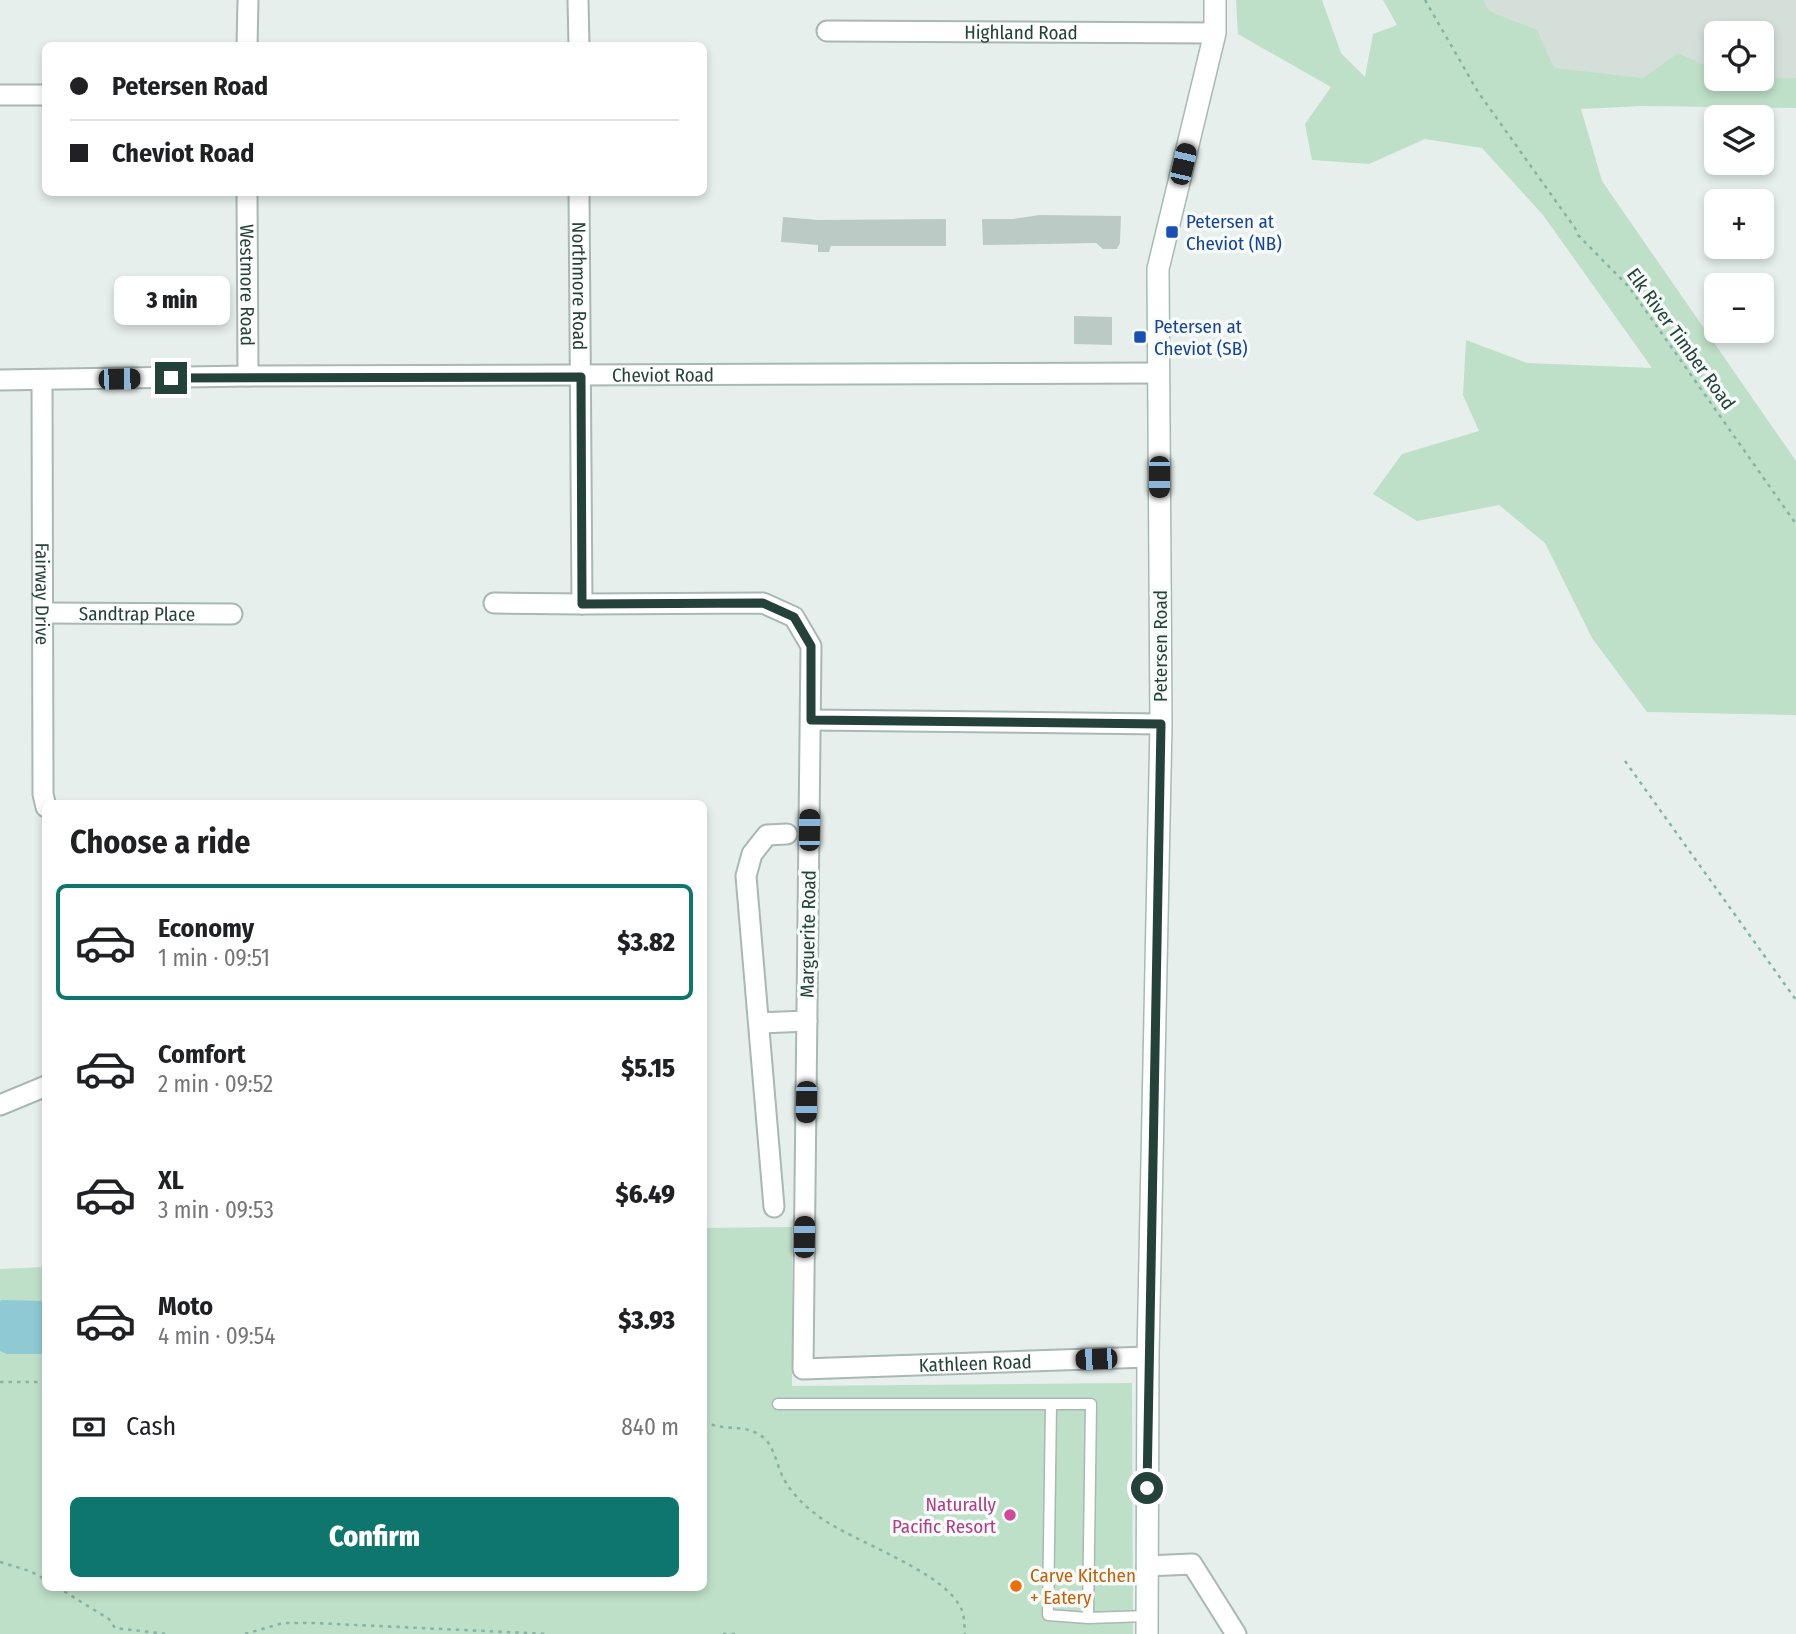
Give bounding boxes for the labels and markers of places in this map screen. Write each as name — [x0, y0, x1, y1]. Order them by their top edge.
place label: Petersen at Cheviot (NB) — [1186, 210, 1282, 255]
marker: Petersen at Cheviot (NB) — [1164, 224, 1180, 240]
place label: Petersen at Cheviot (SB) — [1154, 315, 1248, 360]
marker: Petersen at Cheviot (SB) — [1132, 329, 1148, 345]
place label: Naturally Pacific Resort — [892, 1493, 997, 1538]
marker: Naturally Pacific Resort — [1002, 1507, 1018, 1523]
place label: Carve Kitchen + Eatery — [1030, 1564, 1136, 1609]
marker: Carve Kitchen + Eatery — [1008, 1578, 1024, 1594]

